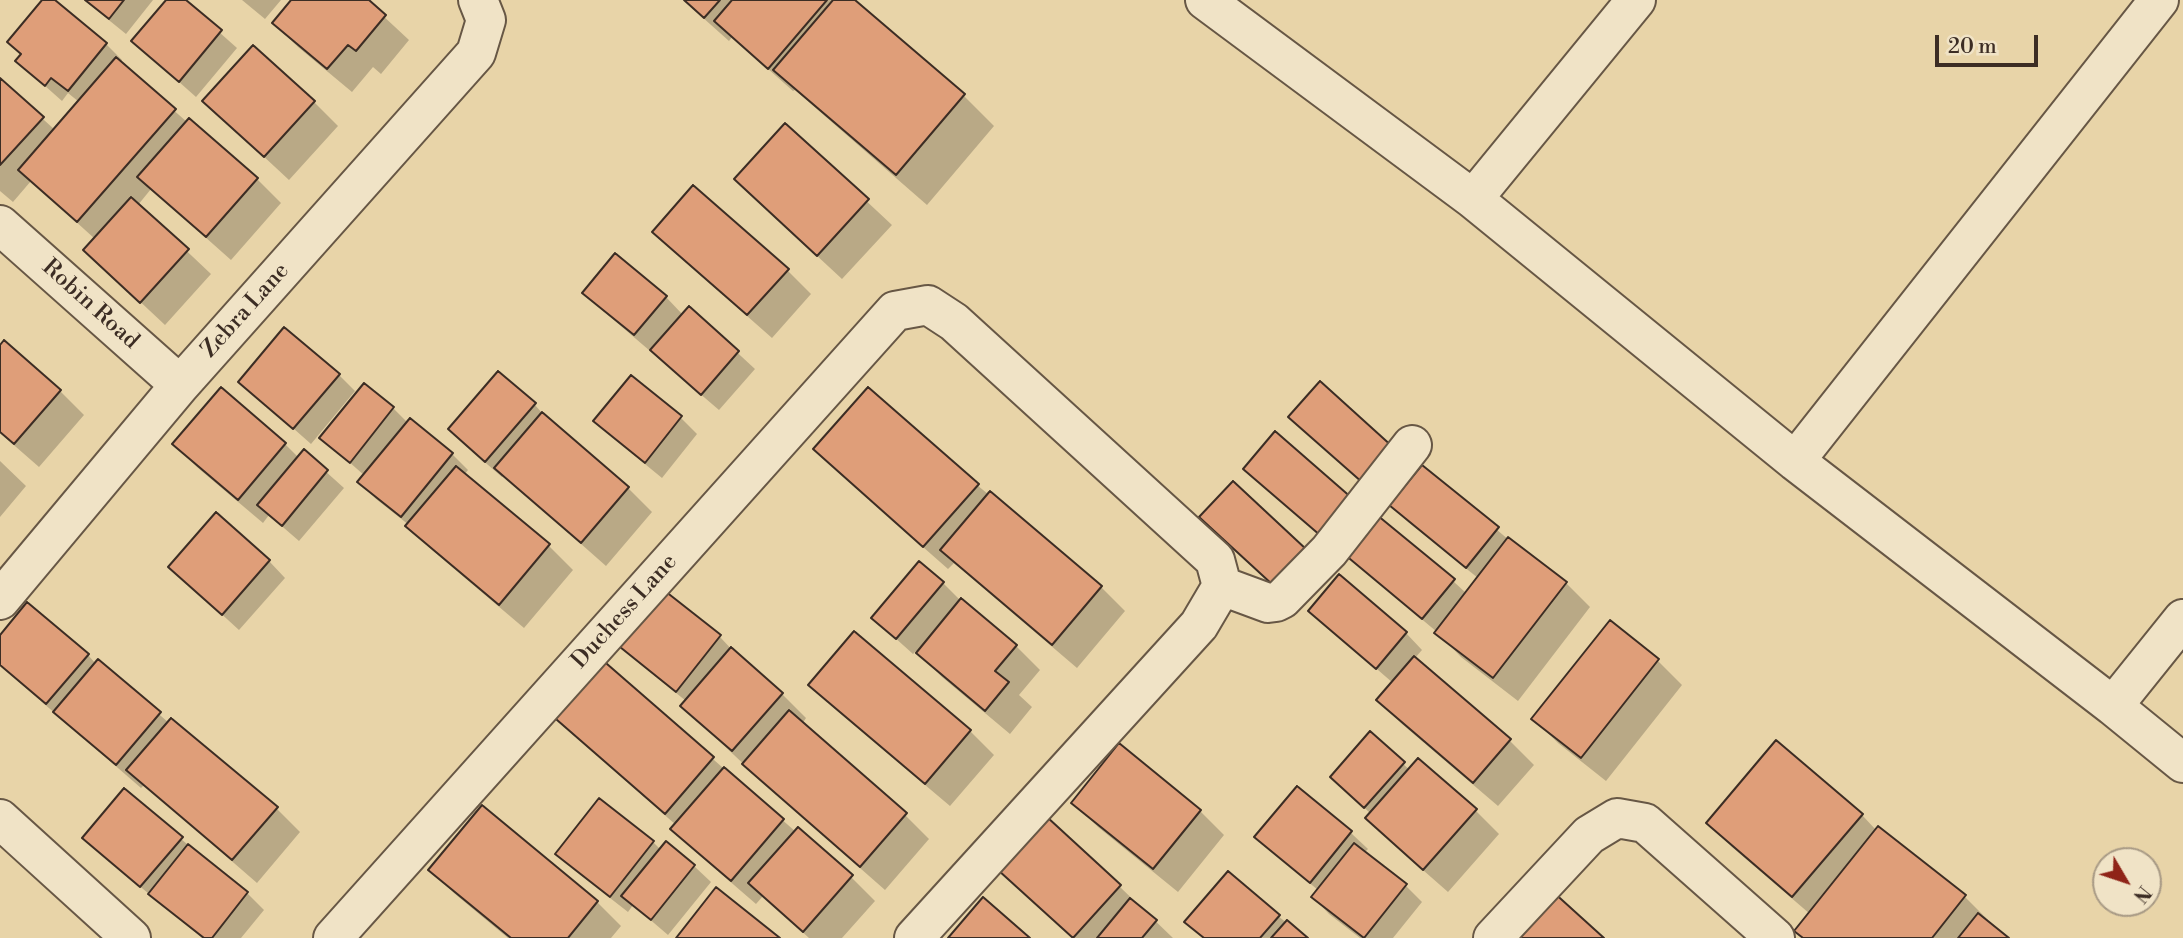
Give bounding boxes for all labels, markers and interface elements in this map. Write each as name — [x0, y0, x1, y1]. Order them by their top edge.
scale bar — [1938, 21, 2041, 65]
text: 20 m — [1948, 34, 1997, 60]
street label: Robin Road — [36, 254, 144, 356]
street label: Zebra Lane — [196, 258, 296, 364]
street label: Duchess Lane — [566, 549, 684, 675]
north arrow — [2092, 847, 2162, 917]
text: N — [2128, 881, 2156, 907]

